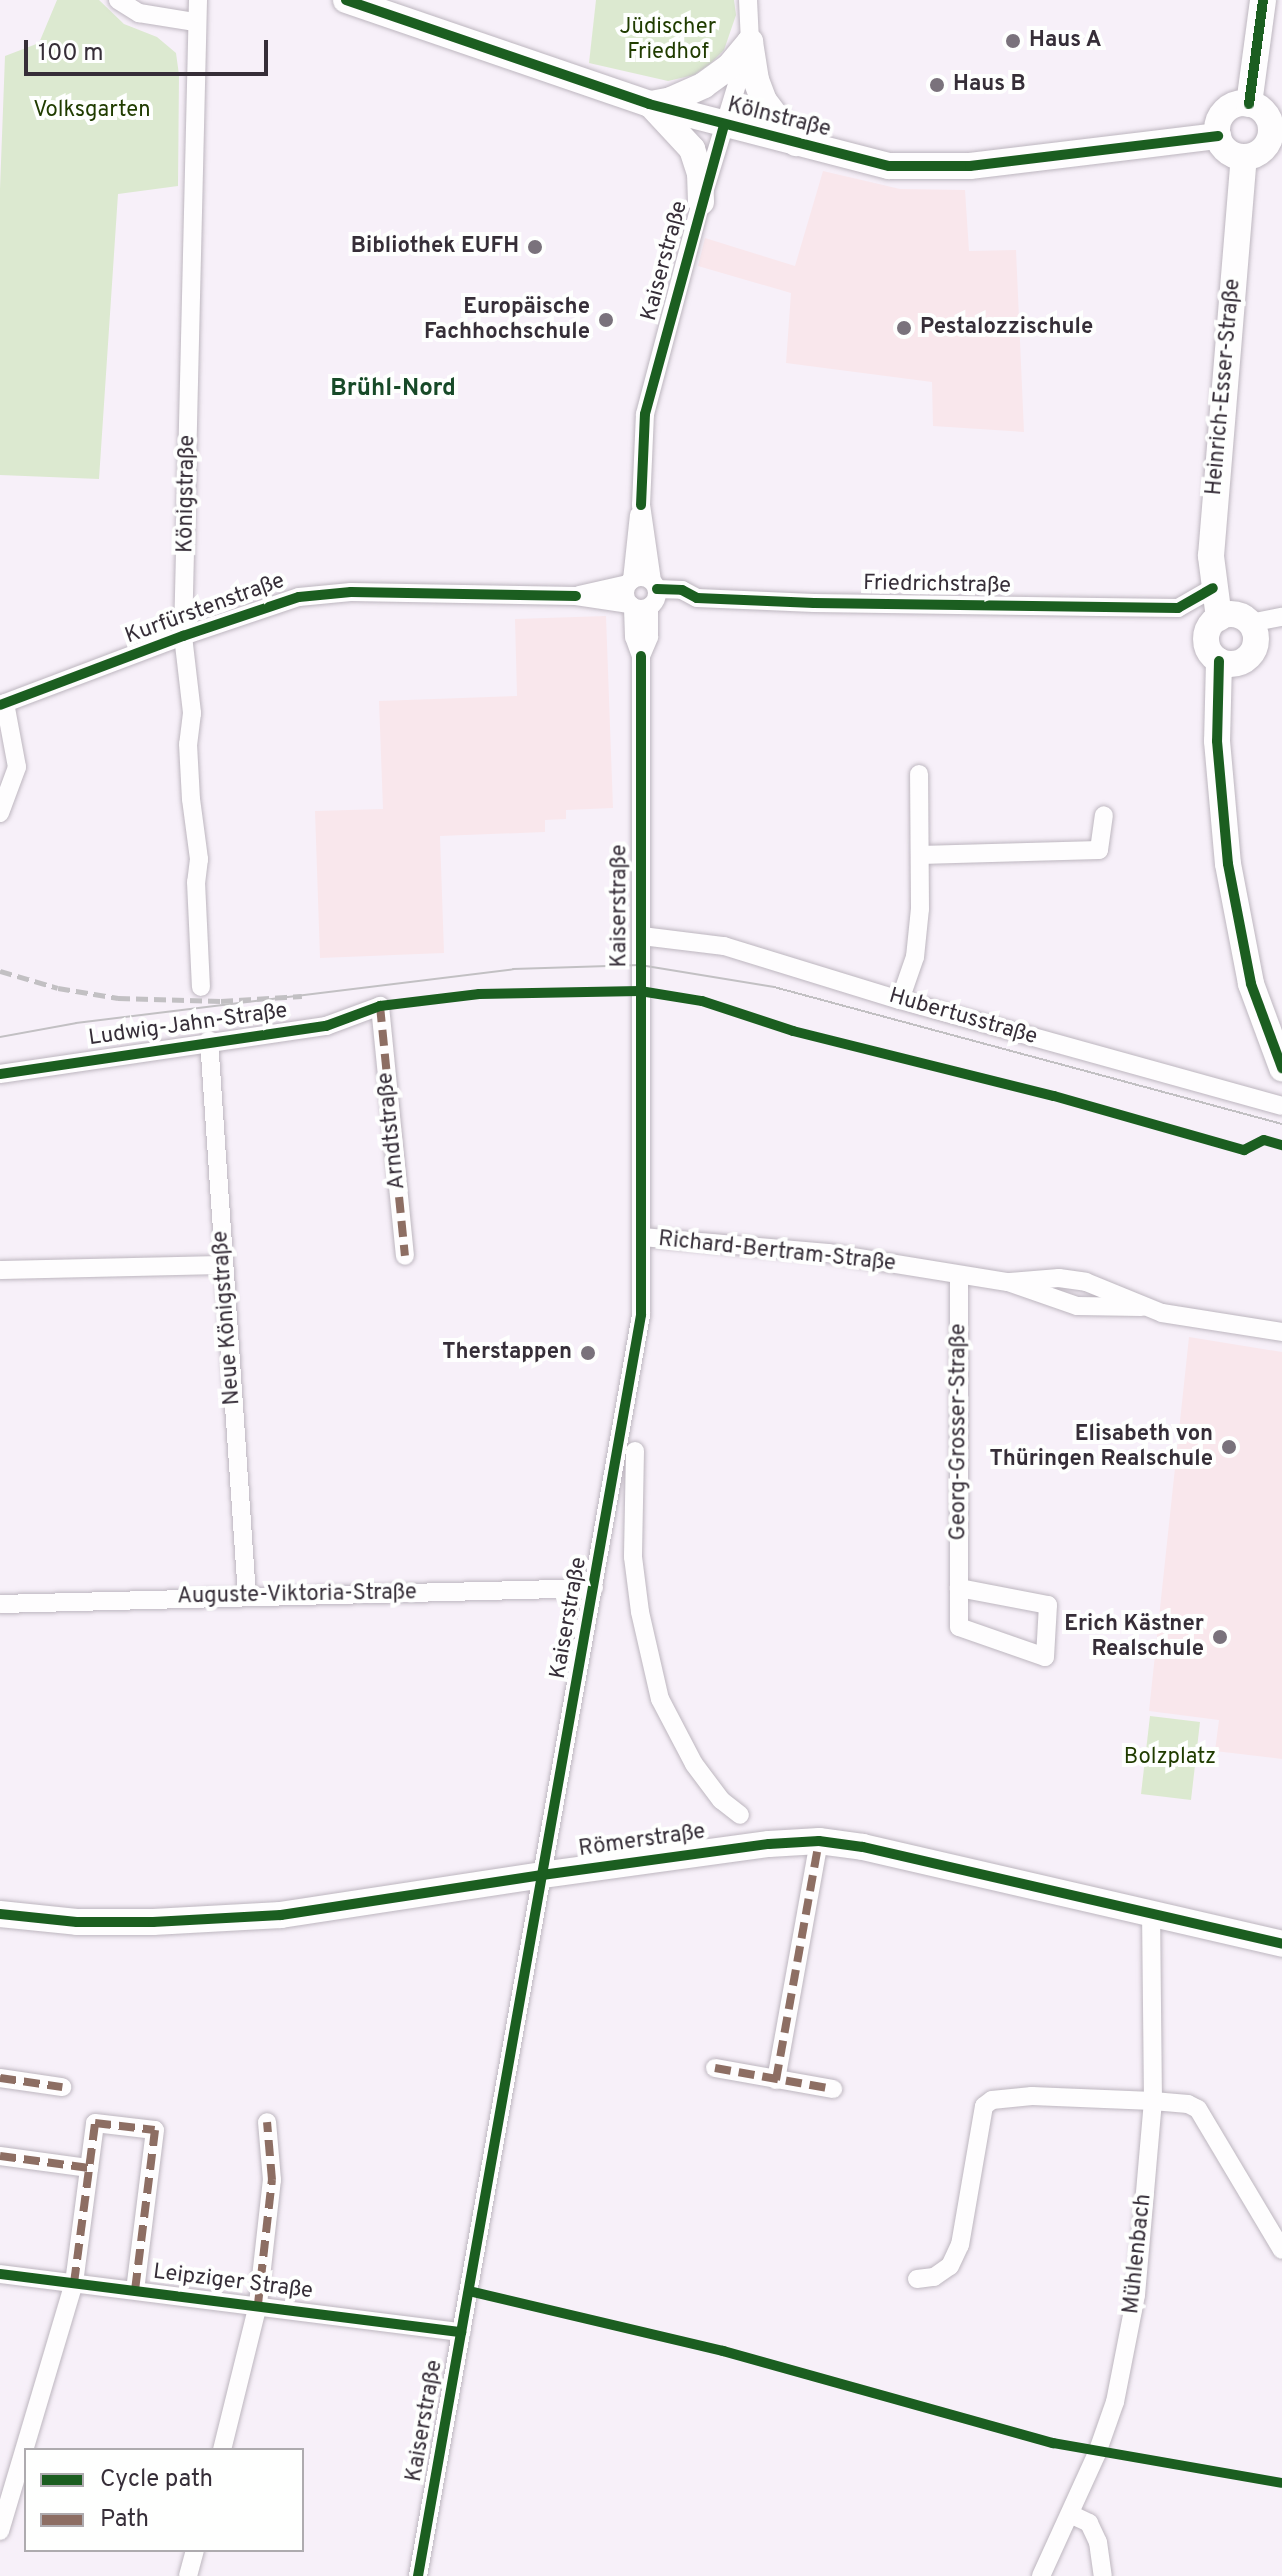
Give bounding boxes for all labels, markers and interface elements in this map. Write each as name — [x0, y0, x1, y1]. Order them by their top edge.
park label: Jüdischer Friedhof — [620, 14, 716, 66]
scale bar — [28, 24, 272, 74]
place label: Haus A — [1029, 28, 1102, 54]
marker: Haus A — [1004, 32, 1022, 50]
text: 100 m — [38, 39, 104, 69]
place label: Haus B — [953, 72, 1026, 98]
marker: Haus B — [928, 76, 946, 94]
street label: Kölnstraße — [725, 92, 833, 144]
park label: Volksgarten — [33, 98, 151, 124]
street label: Kaiserstraße — [636, 198, 694, 324]
place label: Bibliothek EUFH — [351, 234, 519, 260]
marker: Bibliothek EUFH — [526, 238, 544, 256]
street label: Heinrich-Esser-Straße — [1201, 278, 1247, 496]
place label: Europäische Fachhochschule — [424, 294, 590, 346]
marker: Europäische Fachhochschule — [597, 311, 615, 329]
place label: Pestalozzischule — [920, 315, 1093, 341]
marker: Pestalozzischule — [895, 319, 913, 337]
district label: Brühl-Nord — [330, 376, 456, 404]
street label: Königstraße — [173, 435, 201, 553]
street label: Kurfürstenstraße — [122, 568, 288, 650]
street label: Friedrichstraße — [863, 571, 1011, 599]
street label: Kaiserstraße — [607, 844, 633, 968]
street label: Hubertusstraße — [886, 983, 1040, 1051]
street label: Ludwig-Jahn-Straße — [87, 998, 289, 1052]
street label: Arndtstraße — [373, 1071, 411, 1191]
street label: Richard-Bertram-Straße — [657, 1226, 897, 1278]
street label: Neue Königstraße — [208, 1230, 246, 1406]
street label: Georg-Grosser-Straße — [946, 1323, 972, 1541]
place label: Therstappen — [442, 1340, 572, 1366]
marker: Therstappen — [579, 1344, 597, 1362]
place label: Elisabeth von Thüringen Realschule — [989, 1421, 1213, 1472]
marker: Elisabeth von Thüringen Realschule — [1220, 1438, 1238, 1456]
street label: Kaiserstraße — [545, 1555, 593, 1681]
street label: Auguste-Viktoria-Straße — [177, 1580, 417, 1610]
place label: Erich Kästner Realschule — [1064, 1611, 1204, 1662]
marker: Erich Kästner Realschule — [1211, 1628, 1229, 1646]
park label: Bolzplatz — [1124, 1745, 1216, 1771]
street label: Römerstraße — [577, 1819, 707, 1863]
street label: Mühlenbach — [1119, 2193, 1157, 2315]
street label: Leipziger Straße — [152, 2259, 314, 2305]
street label: Kaiserstraße — [401, 2358, 449, 2484]
legend — [24, 2448, 304, 2552]
text: Cycle path — [100, 2465, 213, 2495]
text: Path — [100, 2505, 149, 2535]

